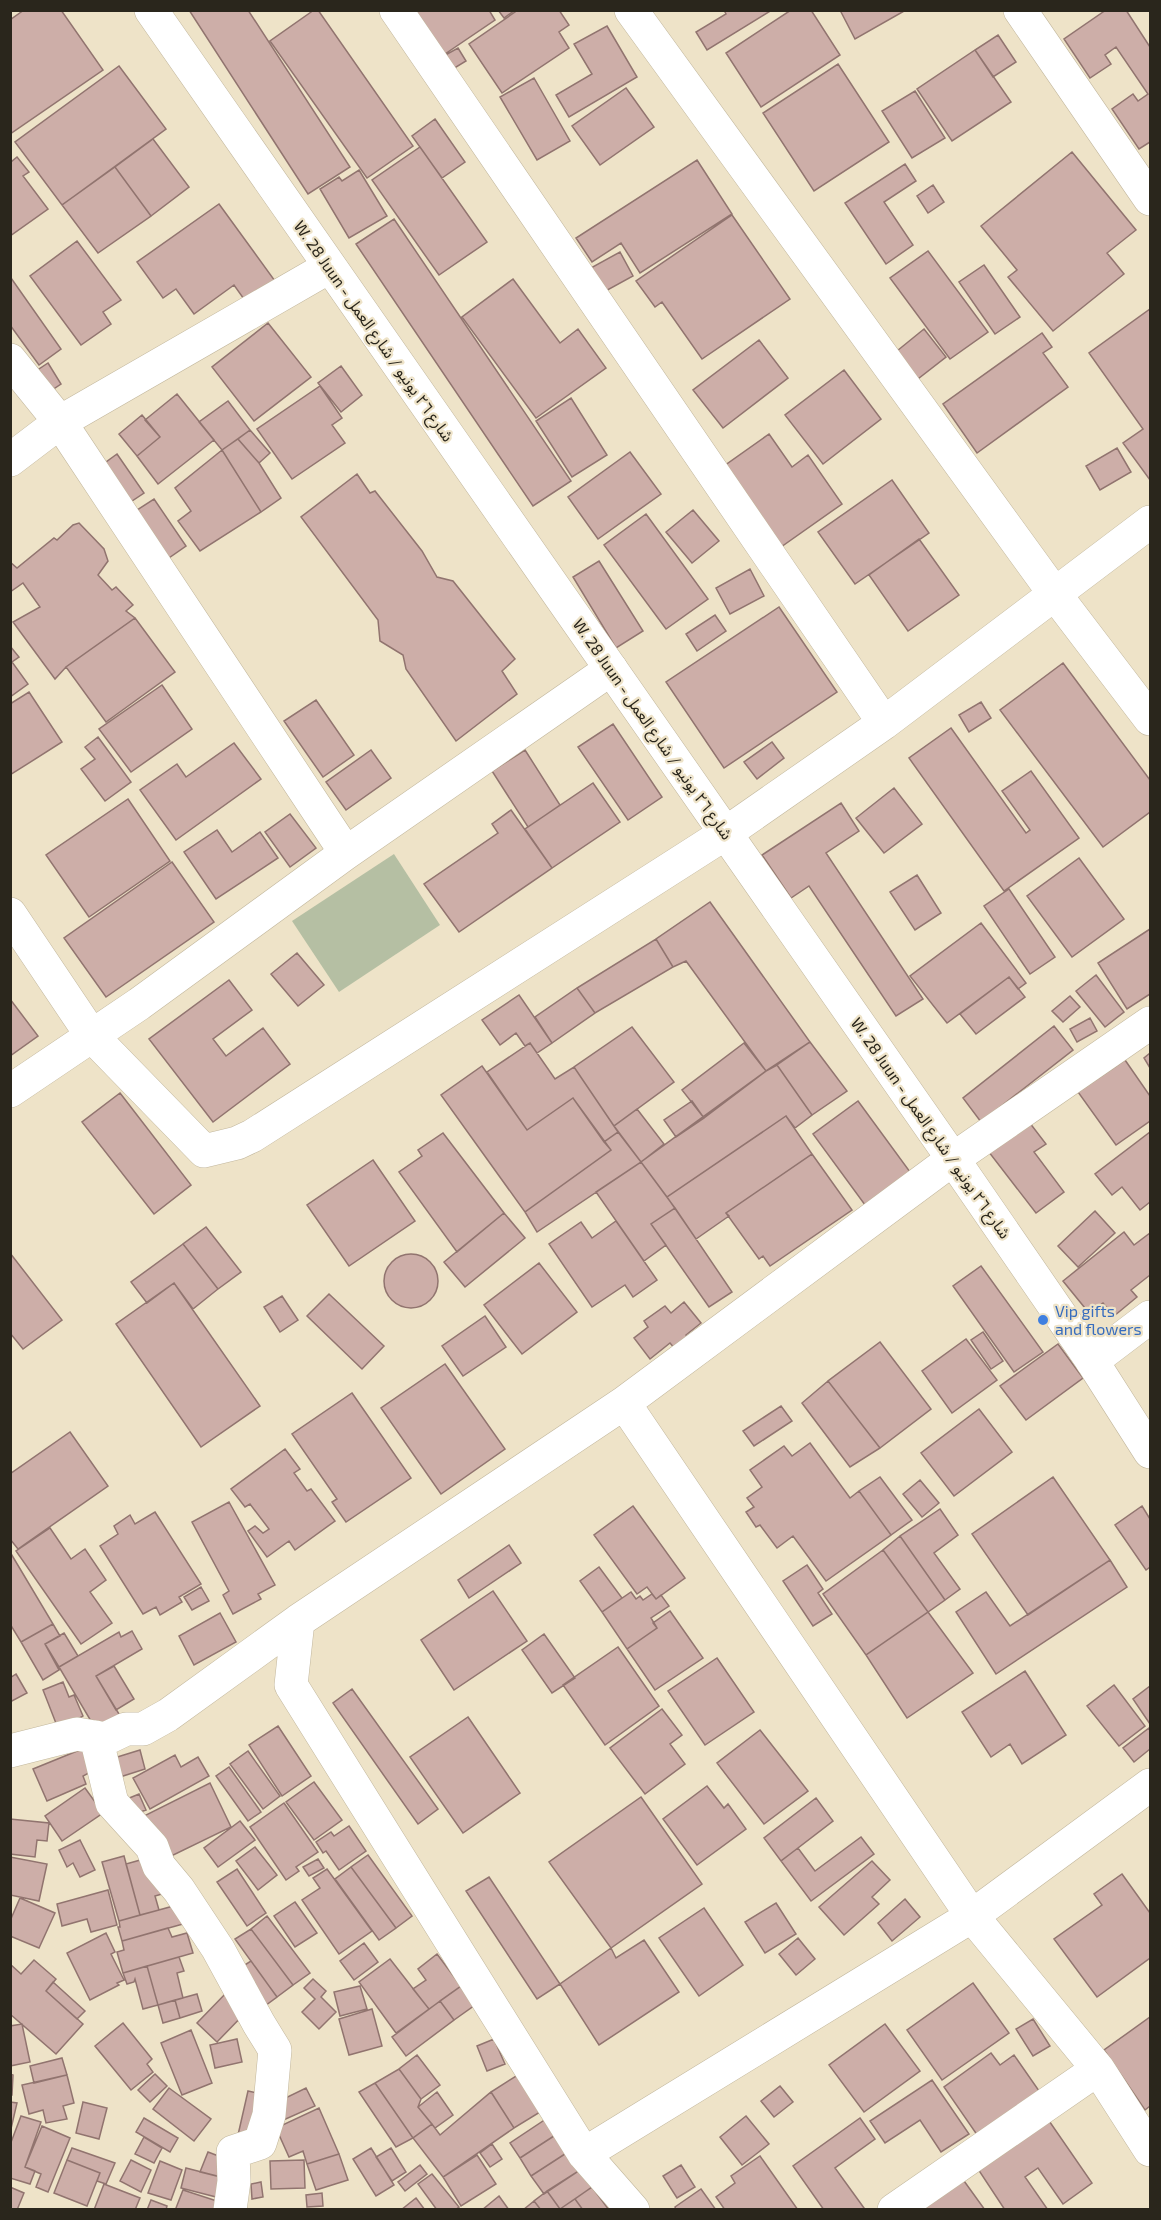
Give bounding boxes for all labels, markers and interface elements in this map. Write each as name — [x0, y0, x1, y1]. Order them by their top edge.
street label: W. 28 Juun - شارع ٢٦ يونيو / شارع العمل — [287, 217, 458, 447]
street label: W. 28 Juun - شارع ٢٦ يونيو / شارع العمل — [566, 615, 737, 845]
street label: W. 28 Juun - شارع ٢٦ يونيو / شارع العمل — [844, 1014, 1015, 1244]
place label: Vip gifts and flowers — [1055, 1301, 1142, 1338]
marker: Vip gifts and flowers — [1036, 1313, 1050, 1327]

